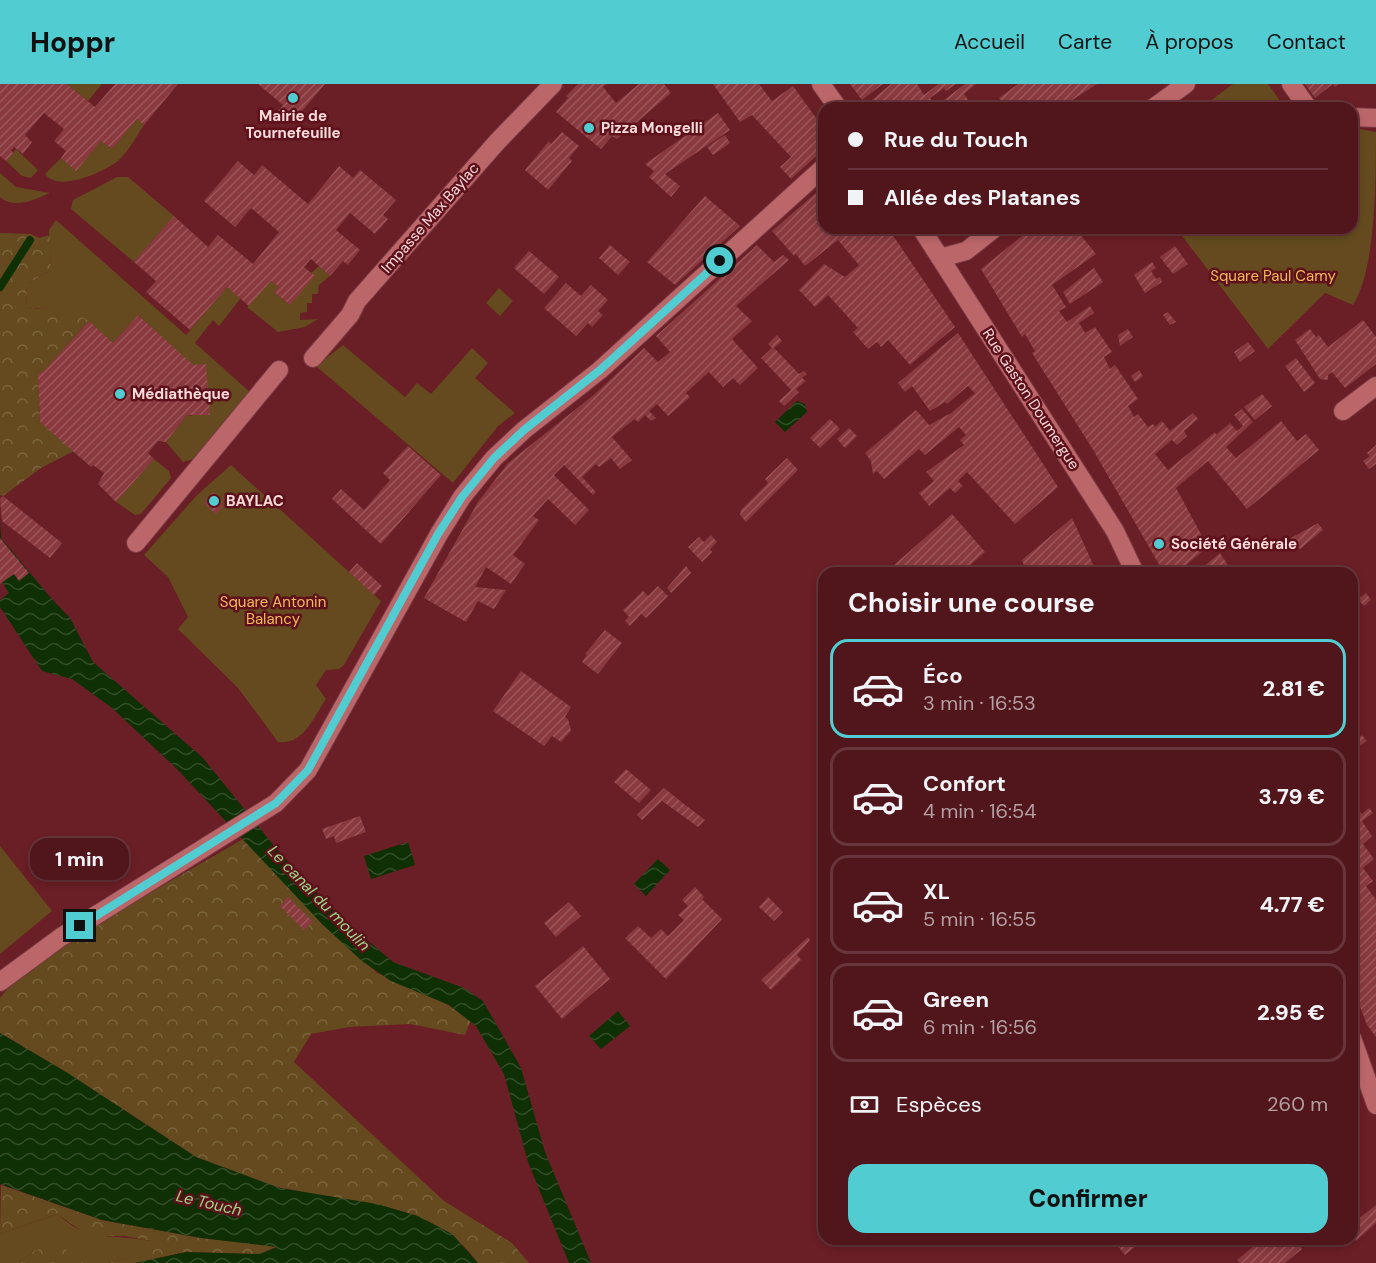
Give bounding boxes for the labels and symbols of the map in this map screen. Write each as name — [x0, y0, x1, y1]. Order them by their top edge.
marker: Mairie de Tournefeuille — [286, 91, 300, 105]
place label: Mairie de Tournefeuille — [245, 106, 341, 143]
place label: Pizza Mongelli — [601, 118, 703, 138]
marker: Pizza Mongelli — [582, 121, 596, 135]
street label: Impasse Max Baylac — [377, 159, 483, 277]
route start — [706, 247, 733, 274]
park label: Square Paul Camy — [1210, 266, 1336, 286]
street label: Rue Gaston Doumergue — [978, 325, 1084, 473]
place label: Médiathèque — [132, 384, 230, 404]
marker: Médiathèque — [113, 387, 127, 401]
place label: BAYLAC — [226, 491, 284, 511]
marker: BAYLAC — [207, 494, 221, 508]
place label: Société Générale — [1171, 534, 1297, 554]
marker: Société Générale — [1152, 537, 1166, 551]
park label: Square Antonin Balancy — [220, 592, 326, 629]
callout: 1 min — [31, 839, 130, 881]
water label: Le canal du moulin — [263, 841, 375, 955]
route end — [66, 912, 93, 939]
water label: Le Touch — [174, 1185, 244, 1221]

